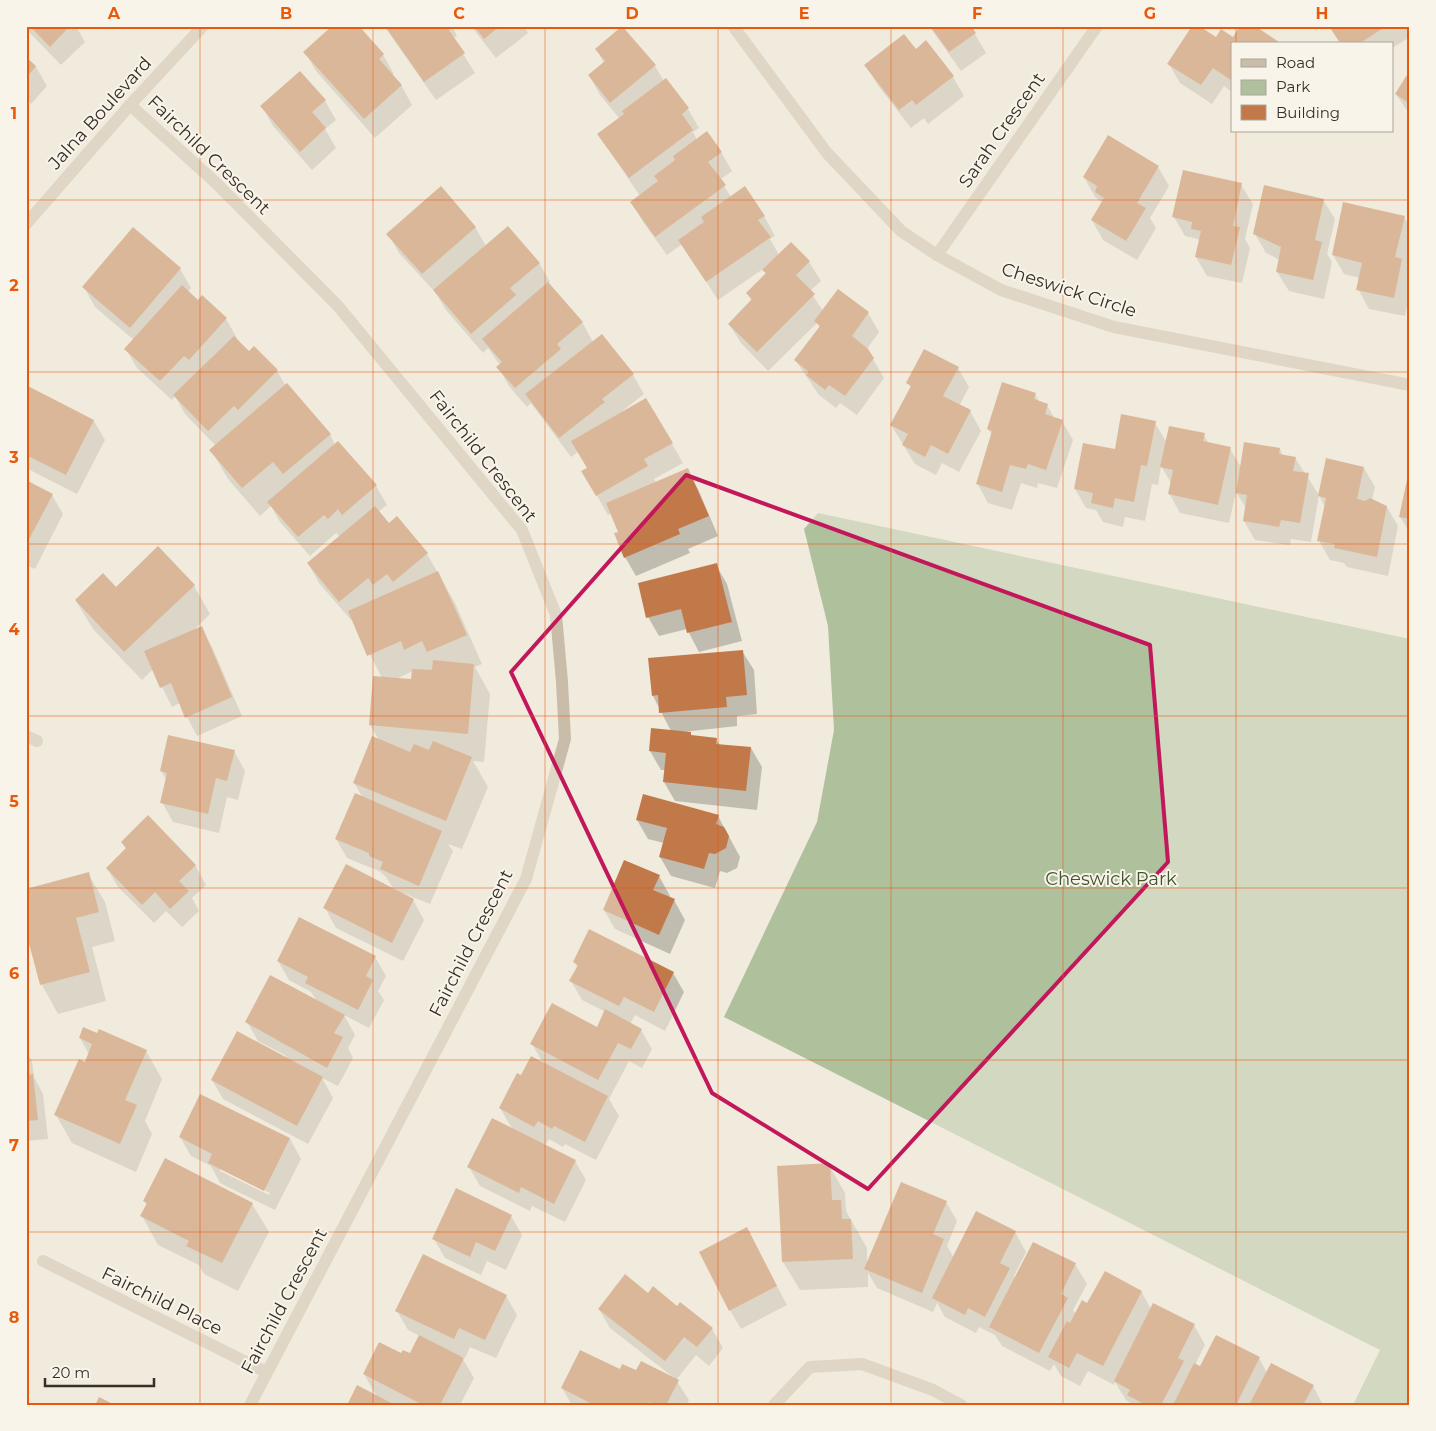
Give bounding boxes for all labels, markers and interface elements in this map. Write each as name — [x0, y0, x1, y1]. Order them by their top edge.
text: A — [107, 4, 121, 23]
text: B — [280, 4, 292, 23]
text: C — [453, 4, 465, 23]
text: D — [625, 4, 639, 23]
text: E — [799, 4, 809, 23]
text: F — [972, 4, 982, 23]
text: G — [1144, 4, 1156, 23]
text: H — [1316, 4, 1328, 23]
legend — [1231, 42, 1394, 132]
street label: Jalna Boulevard — [43, 52, 156, 174]
text: Road — [1276, 53, 1315, 72]
street label: Sarah Crescent — [954, 68, 1050, 192]
text: Park — [1276, 77, 1310, 96]
street label: Fairchild Crescent — [143, 91, 275, 219]
text: Building — [1276, 103, 1340, 122]
text: 1 — [11, 104, 17, 123]
street label: Cheswick Circle — [999, 258, 1139, 322]
text: 2 — [9, 276, 19, 295]
street label: Fairchild Crescent — [424, 385, 542, 527]
text: 3 — [8, 448, 19, 467]
text: 4 — [8, 620, 20, 639]
text: 5 — [9, 792, 19, 811]
street label: Fairchild Crescent — [424, 866, 518, 1020]
park label: Cheswick Park — [1045, 868, 1177, 890]
text: 6 — [9, 964, 19, 983]
text: 7 — [9, 1136, 19, 1155]
street label: Fairchild Crescent — [236, 1224, 332, 1378]
street label: Fairchild Place — [98, 1262, 226, 1340]
text: 8 — [9, 1308, 19, 1327]
scale bar — [45, 1356, 154, 1388]
text: 20 m — [52, 1363, 90, 1382]

